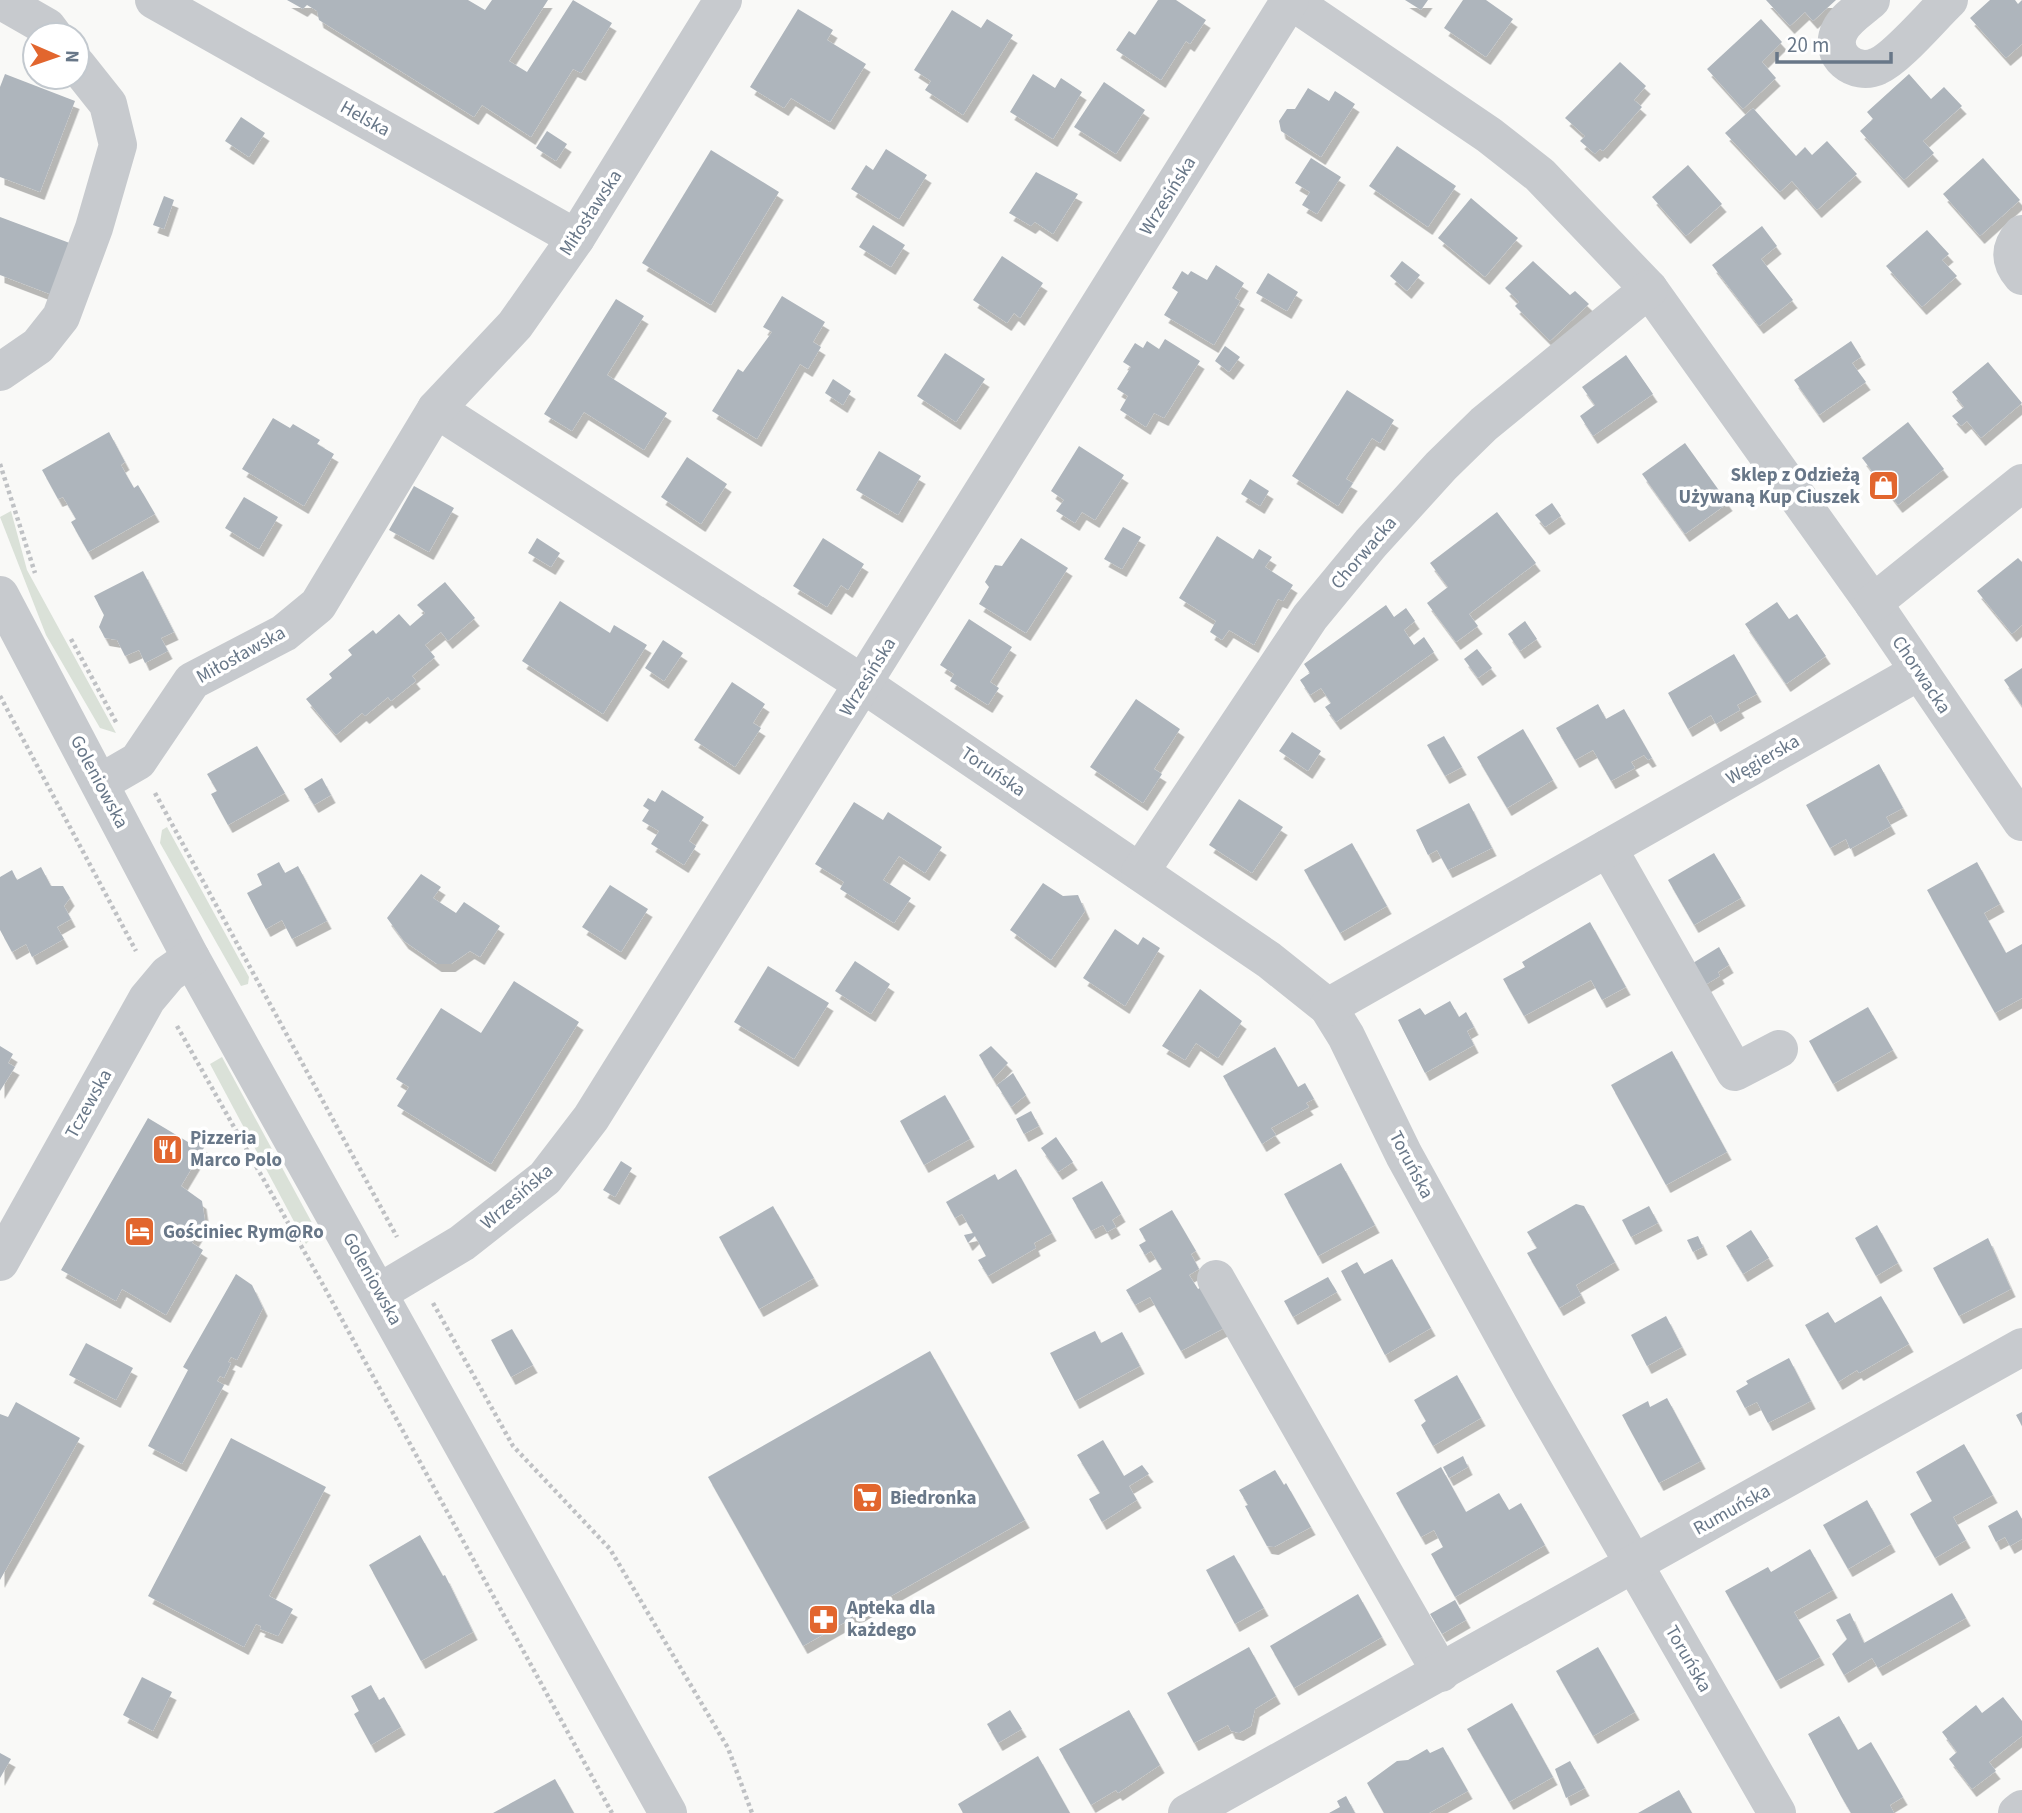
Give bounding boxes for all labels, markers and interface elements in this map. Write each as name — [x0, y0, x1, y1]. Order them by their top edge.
north arrow — [21, 21, 91, 91]
scale bar — [1777, 21, 1891, 65]
text: 20 m — [1787, 30, 1829, 60]
text: N — [58, 50, 85, 63]
street label: Helska — [335, 94, 395, 144]
street label: Wrzesińska — [1133, 151, 1203, 241]
street label: Miłosławska — [553, 165, 629, 261]
place label: Sklep z Odzieżą Używaną Kup Ciuszek — [1678, 462, 1861, 511]
shop icon: Sklep z Odzieżą Używaną Kup Ciuszek — [1866, 469, 1900, 503]
street label: Chorwacka — [1325, 511, 1403, 595]
street label: Miłosławska — [192, 619, 290, 691]
street label: Chorwacka — [1885, 631, 1957, 719]
street label: Wrzesińska — [833, 632, 903, 722]
street label: Węgierska — [1721, 728, 1805, 792]
street label: Goleniowska — [63, 731, 135, 833]
street label: Toruńska — [955, 740, 1031, 804]
street label: Tczewska — [59, 1064, 119, 1144]
place label: Pizzeria Marco Polo — [190, 1125, 282, 1174]
street label: Toruńska — [1382, 1126, 1440, 1204]
restaurant icon: Pizzeria Marco Polo — [150, 1132, 184, 1166]
street label: Wrzesińska — [475, 1158, 559, 1236]
hotel icon: Gościniec Rym@Ro — [123, 1215, 157, 1249]
place label: Gościniec Rym@Ro — [163, 1219, 324, 1246]
street label: Goleniowska — [335, 1228, 409, 1330]
street label: Rumuńska — [1689, 1478, 1775, 1542]
supermarket icon: Biedronka — [850, 1481, 884, 1515]
place label: Biedronka — [890, 1485, 977, 1512]
place label: Apteka dla każdego — [846, 1595, 935, 1644]
pharmacy icon: Apteka dla każdego — [807, 1602, 841, 1636]
street label: Toruńska — [1658, 1621, 1718, 1697]

